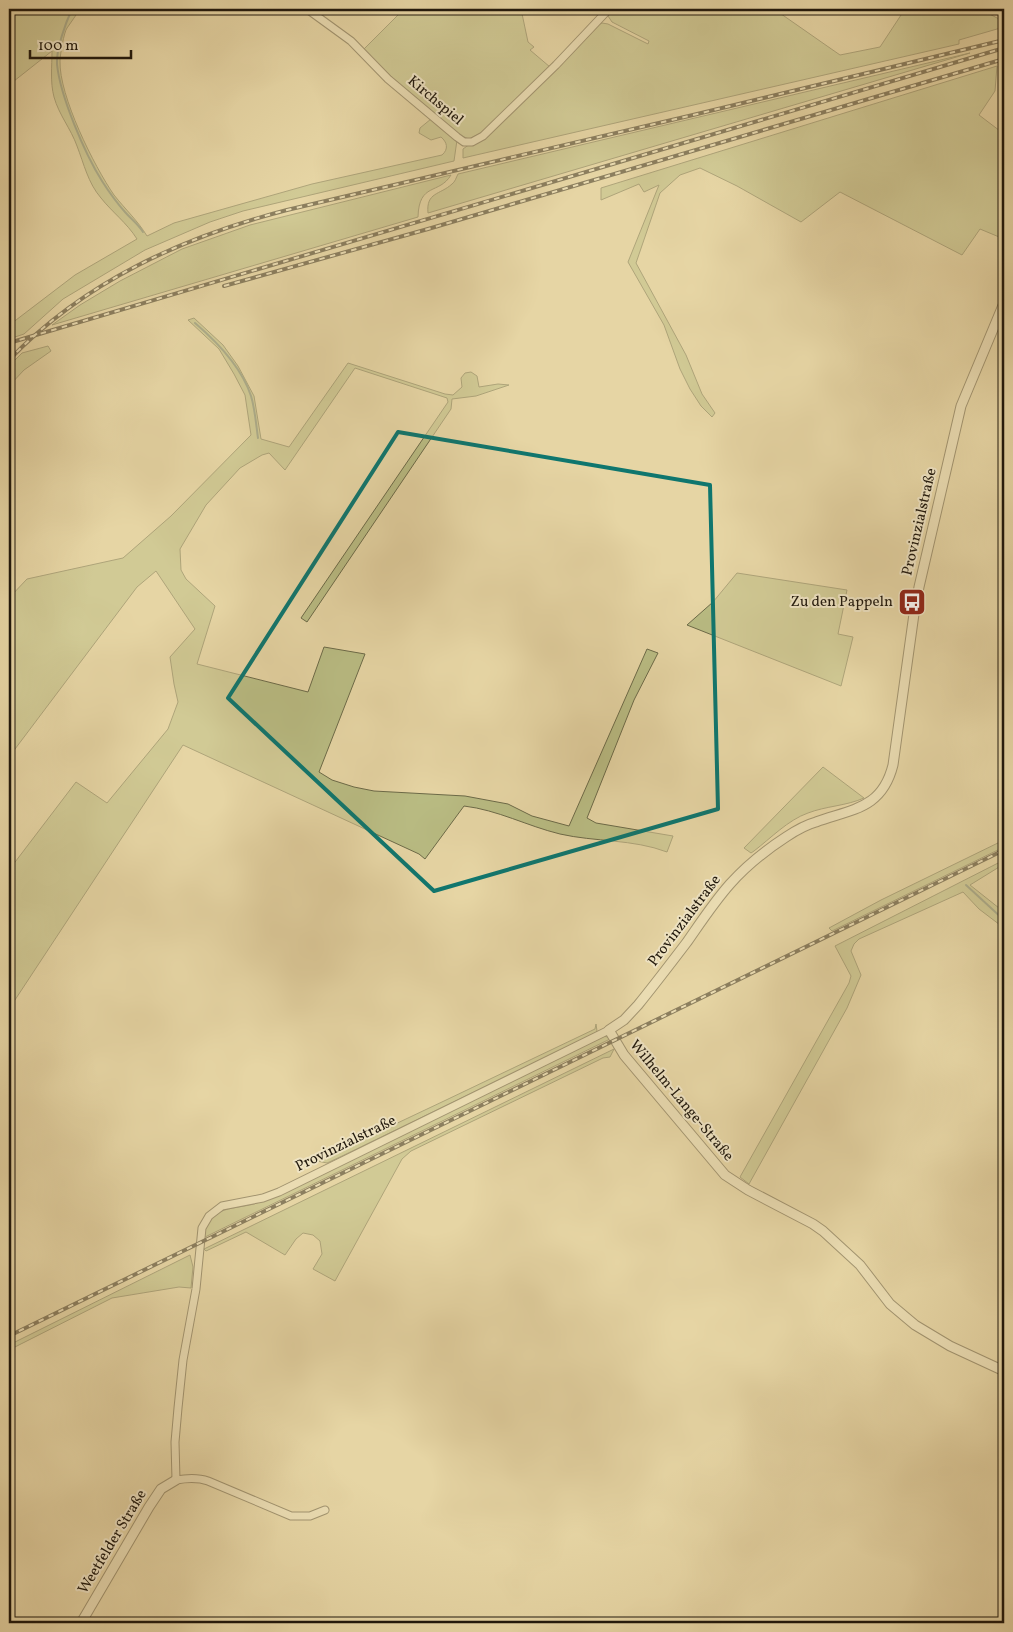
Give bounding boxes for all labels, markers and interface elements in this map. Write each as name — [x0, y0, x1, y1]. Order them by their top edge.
scale bar — [30, 28, 131, 60]
text: 100 m — [38, 36, 78, 57]
street label: Kirchspiel — [402, 71, 468, 131]
street label: Provinzialstraße — [897, 466, 943, 578]
bus stop icon: Zu den Pappeln — [897, 587, 927, 617]
place label: Zu den Pappeln — [791, 592, 893, 613]
street label: Provinzialstraße — [644, 871, 726, 971]
street label: Wilhelm-Lange-Straße — [624, 1036, 738, 1166]
street label: Provinzialstraße — [292, 1111, 400, 1177]
street label: Weetfelder Straße — [74, 1486, 152, 1598]

